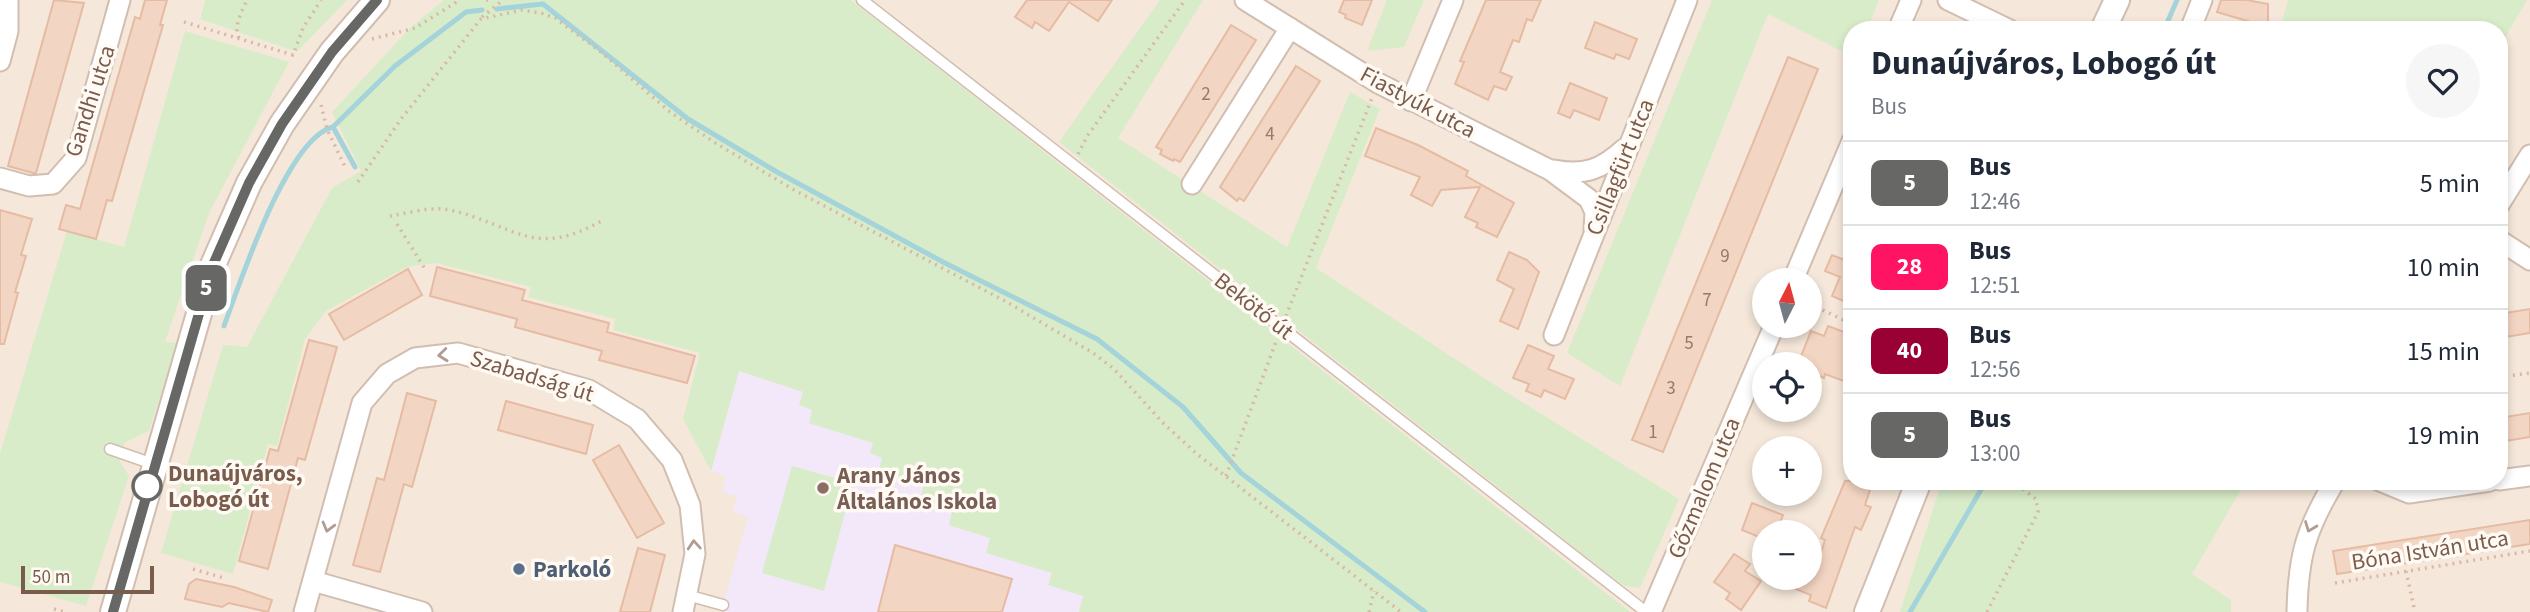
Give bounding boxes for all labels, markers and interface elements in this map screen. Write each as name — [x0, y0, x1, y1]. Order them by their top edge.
text: Dunaújváros, Lobogó út — [1871, 40, 2216, 87]
street label: Gandhi utca — [56, 41, 124, 161]
button: heart — [2406, 44, 2480, 118]
street label: Fiastyúk utca — [1354, 58, 1482, 146]
house number: 2 — [1201, 81, 1211, 108]
text: Bus — [1871, 90, 1907, 123]
street label: Csillagfürt utca — [1578, 94, 1662, 240]
house number: 4 — [1265, 121, 1275, 148]
text: Bus — [1969, 148, 2011, 185]
text: 5 — [1903, 165, 1916, 200]
text: 5 min — [2420, 165, 2480, 202]
text: 12:46 — [1969, 185, 2020, 218]
text: Bus — [1969, 232, 2011, 269]
house number: 9 — [1720, 243, 1730, 270]
text: 28 — [1897, 249, 1922, 284]
text: 10 min — [2407, 249, 2480, 286]
street label: Bekötő út — [1207, 264, 1301, 348]
line badge: 5 — [183, 265, 229, 311]
north arrow — [1752, 268, 1822, 338]
map controls — [1752, 268, 1822, 590]
text: 12:51 — [1969, 269, 2020, 302]
text: 5 — [200, 270, 212, 305]
house number: 7 — [1702, 287, 1712, 314]
text: Bus — [1969, 316, 2011, 353]
house number: 5 — [1684, 330, 1694, 357]
text: 40 — [1897, 333, 1922, 368]
text: 15 min — [2407, 333, 2480, 370]
street label: Szabadság út — [466, 342, 598, 410]
one-way arrow — [437, 347, 448, 362]
button: locate — [1752, 352, 1822, 422]
text: 12:56 — [1969, 353, 2020, 386]
house number: 3 — [1666, 375, 1676, 402]
text: Bus — [1969, 400, 2011, 437]
street label: Gőzmalom utca — [1659, 412, 1749, 564]
text: 5 — [1903, 417, 1916, 452]
text: 19 min — [2407, 417, 2480, 454]
house number: 1 — [1648, 419, 1658, 446]
button: + — [1752, 436, 1822, 506]
text: 13:00 — [1969, 437, 2020, 470]
place label: Dunaújváros, Lobogó út — [168, 457, 303, 516]
place label: Arany János Általános Iskola — [836, 459, 997, 518]
marker: Dunaújváros, Lobogó út — [132, 471, 162, 501]
marker: Arany János Általános Iskola — [815, 480, 831, 496]
button: − — [1752, 520, 1822, 590]
one-way arrow — [2304, 520, 2318, 532]
one-way arrow — [322, 521, 336, 533]
street label: Bóna István utca — [2349, 521, 2511, 579]
one-way arrow — [687, 539, 702, 550]
place label: Parkoló — [533, 553, 611, 586]
marker: Parkoló — [511, 561, 527, 577]
scale bar — [21, 563, 154, 595]
text: 50 m — [32, 564, 70, 591]

